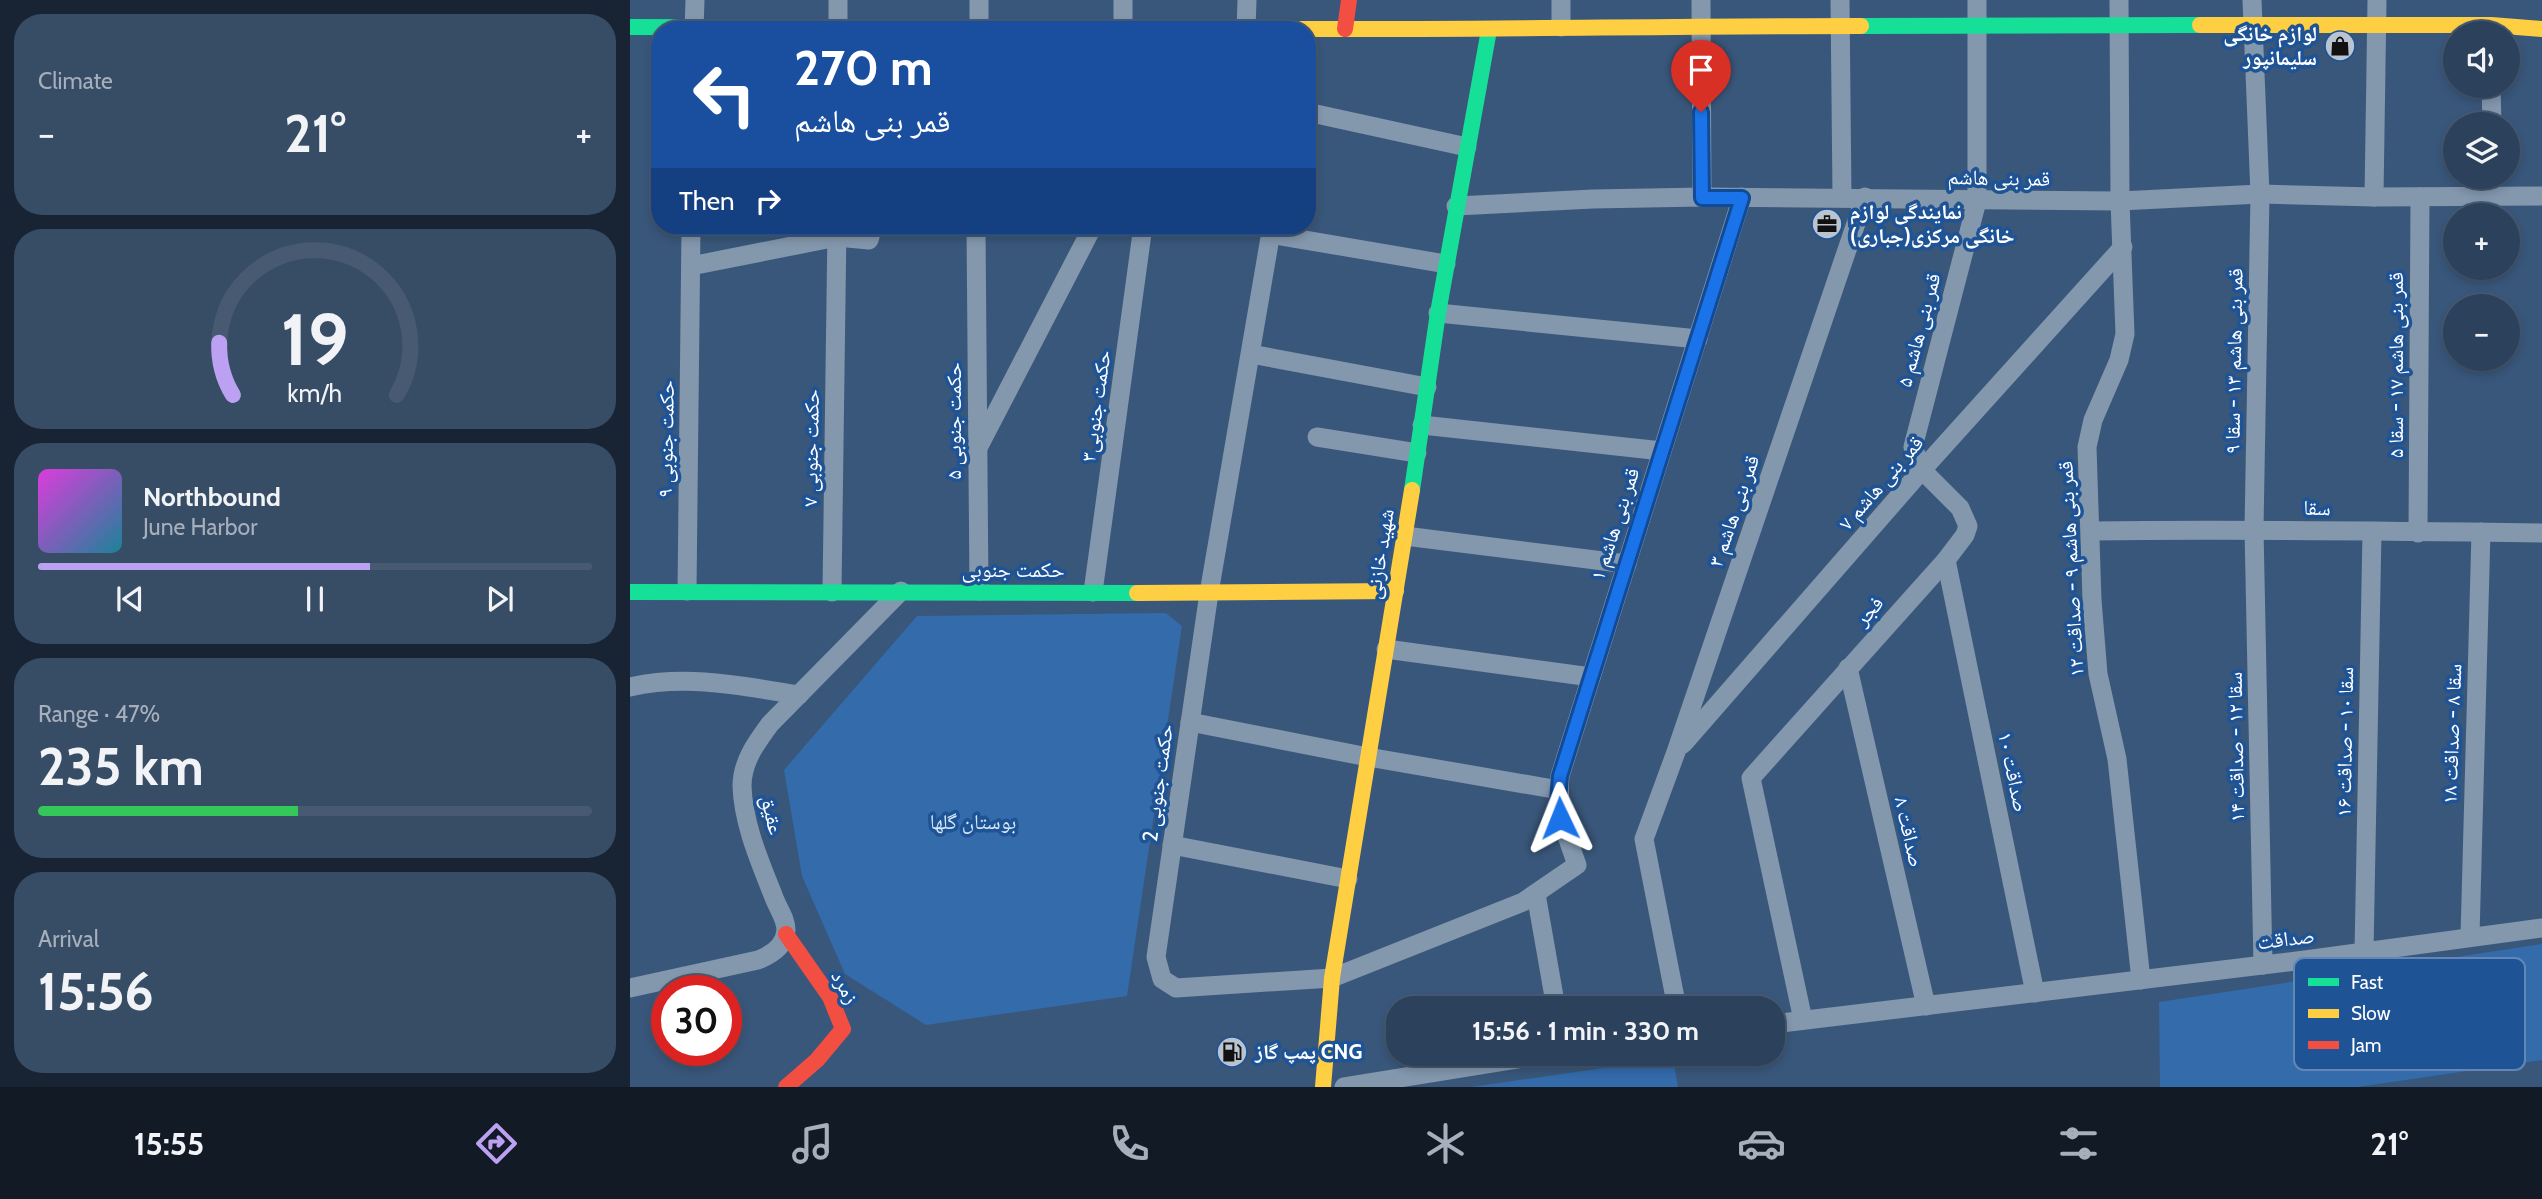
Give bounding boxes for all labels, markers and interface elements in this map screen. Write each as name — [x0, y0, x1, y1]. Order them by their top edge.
place label: لوازم خانگی سلیمانپور — [2223, 21, 2317, 70]
map controls — [2443, 21, 2520, 371]
button: sound — [2443, 21, 2520, 98]
shop icon: لوازم خانگی سلیمانپور — [2323, 29, 2357, 63]
text: 270 m — [794, 38, 933, 97]
pin — [1671, 40, 1731, 112]
icon: left — [679, 49, 770, 140]
icon: arrive — [1682, 51, 1720, 89]
text: Climate — [38, 67, 113, 95]
text: قمر بنی هاشم — [794, 101, 950, 140]
text: 21° — [284, 102, 346, 165]
text: − — [38, 110, 55, 157]
text: + — [575, 110, 592, 157]
button: layers — [2443, 112, 2520, 189]
street label: قمر بنی هاشم — [1947, 164, 2051, 193]
icon: right — [749, 182, 787, 220]
text: Then — [679, 185, 735, 217]
place label: نمایندگی لوازم خانگی مرکزی(جباری) — [1850, 199, 2015, 249]
button: + — [2443, 203, 2520, 280]
office icon: نمایندگی لوازم خانگی مرکزی(جباری) — [1810, 207, 1844, 241]
street label: قمر بنی هاشم ۱۳ - سقا ۹ — [2219, 268, 2250, 454]
street label: قمر بنی هاشم ۵ — [1891, 270, 1948, 390]
street label: قمر بنی هاشم ۱۷ - سقا ۵ — [2383, 272, 2410, 458]
button: − — [2443, 294, 2520, 371]
text: 19 — [281, 295, 349, 383]
street label: حکمت جنوبی۳ — [1075, 348, 1117, 464]
street label: حکمت جنوبی ۵ — [941, 362, 967, 480]
text: km/h — [288, 378, 342, 408]
street label: حکمت جنوبی ۹ — [652, 380, 680, 498]
street label: حکمت جنوبی ۷ — [797, 389, 825, 507]
street label: قمر بنی هاشم ۷ — [1833, 430, 1930, 536]
street label: قمر بنی هاشم ۳ — [1703, 452, 1766, 571]
street label: قمر بنی هاشم ۹ - صداقت ۱۲ — [2052, 460, 2091, 678]
street label: قمر بنی هاشم ۱ — [1585, 464, 1646, 584]
text: Northbound — [143, 481, 281, 513]
street label: سقا — [2303, 495, 2331, 520]
street label: شهید خازنی — [1360, 507, 1400, 601]
text: June Harbor — [143, 513, 257, 541]
street label: حکمت جنوبی — [961, 557, 1065, 583]
icon: previous — [111, 580, 149, 618]
icon: pause — [296, 580, 334, 618]
icon: next — [481, 580, 519, 618]
street label: فجر — [1848, 591, 1888, 631]
street label: سقا ۸ - صداقت ۱۸ — [2437, 663, 2466, 805]
street label: سقا ۱۰ - صداقت ۱۶ — [2331, 667, 2358, 817]
street label: سقا ۱۲ - صداقت ۱۴ — [2222, 672, 2249, 822]
text: Range · 47% — [38, 700, 160, 728]
street label: حکمت جنوبی 2 — [1137, 722, 1179, 844]
street label: صداقت ۱۰ — [1993, 730, 2034, 814]
text: 235 km — [38, 735, 204, 798]
position arrow — [1523, 781, 1597, 855]
street label: عقیق — [755, 793, 789, 838]
street label: صداقت ۸ — [1889, 794, 1930, 870]
park label: بوستان گلها — [930, 809, 1016, 834]
street label: صداقت — [2256, 923, 2316, 954]
text: Arrival — [38, 925, 99, 953]
legend — [2294, 958, 2525, 1070]
text: 15:56 — [38, 960, 154, 1023]
street label: زمرد — [826, 965, 865, 1008]
text: Fast — [2351, 971, 2384, 994]
speed limit sign: 30 — [651, 975, 742, 1066]
text: Slow — [2351, 1002, 2391, 1025]
text: 15:56 · 1 min · 330 m — [1472, 1015, 1699, 1047]
text: Jam — [2350, 1034, 2381, 1057]
fuel station icon: پمپ گاز CNG — [1215, 1035, 1249, 1069]
place label: پمپ گاز CNG — [1254, 1039, 1362, 1064]
icon: directions — [472, 1119, 521, 1168]
icon: music — [788, 1119, 837, 1168]
icon: phone — [1105, 1119, 1154, 1168]
icon: climate — [1421, 1119, 1470, 1168]
icon: car — [1737, 1119, 1786, 1168]
icon: filters — [2054, 1119, 2103, 1168]
text: 15:55 — [134, 1124, 204, 1163]
text: 21° — [2370, 1124, 2408, 1163]

